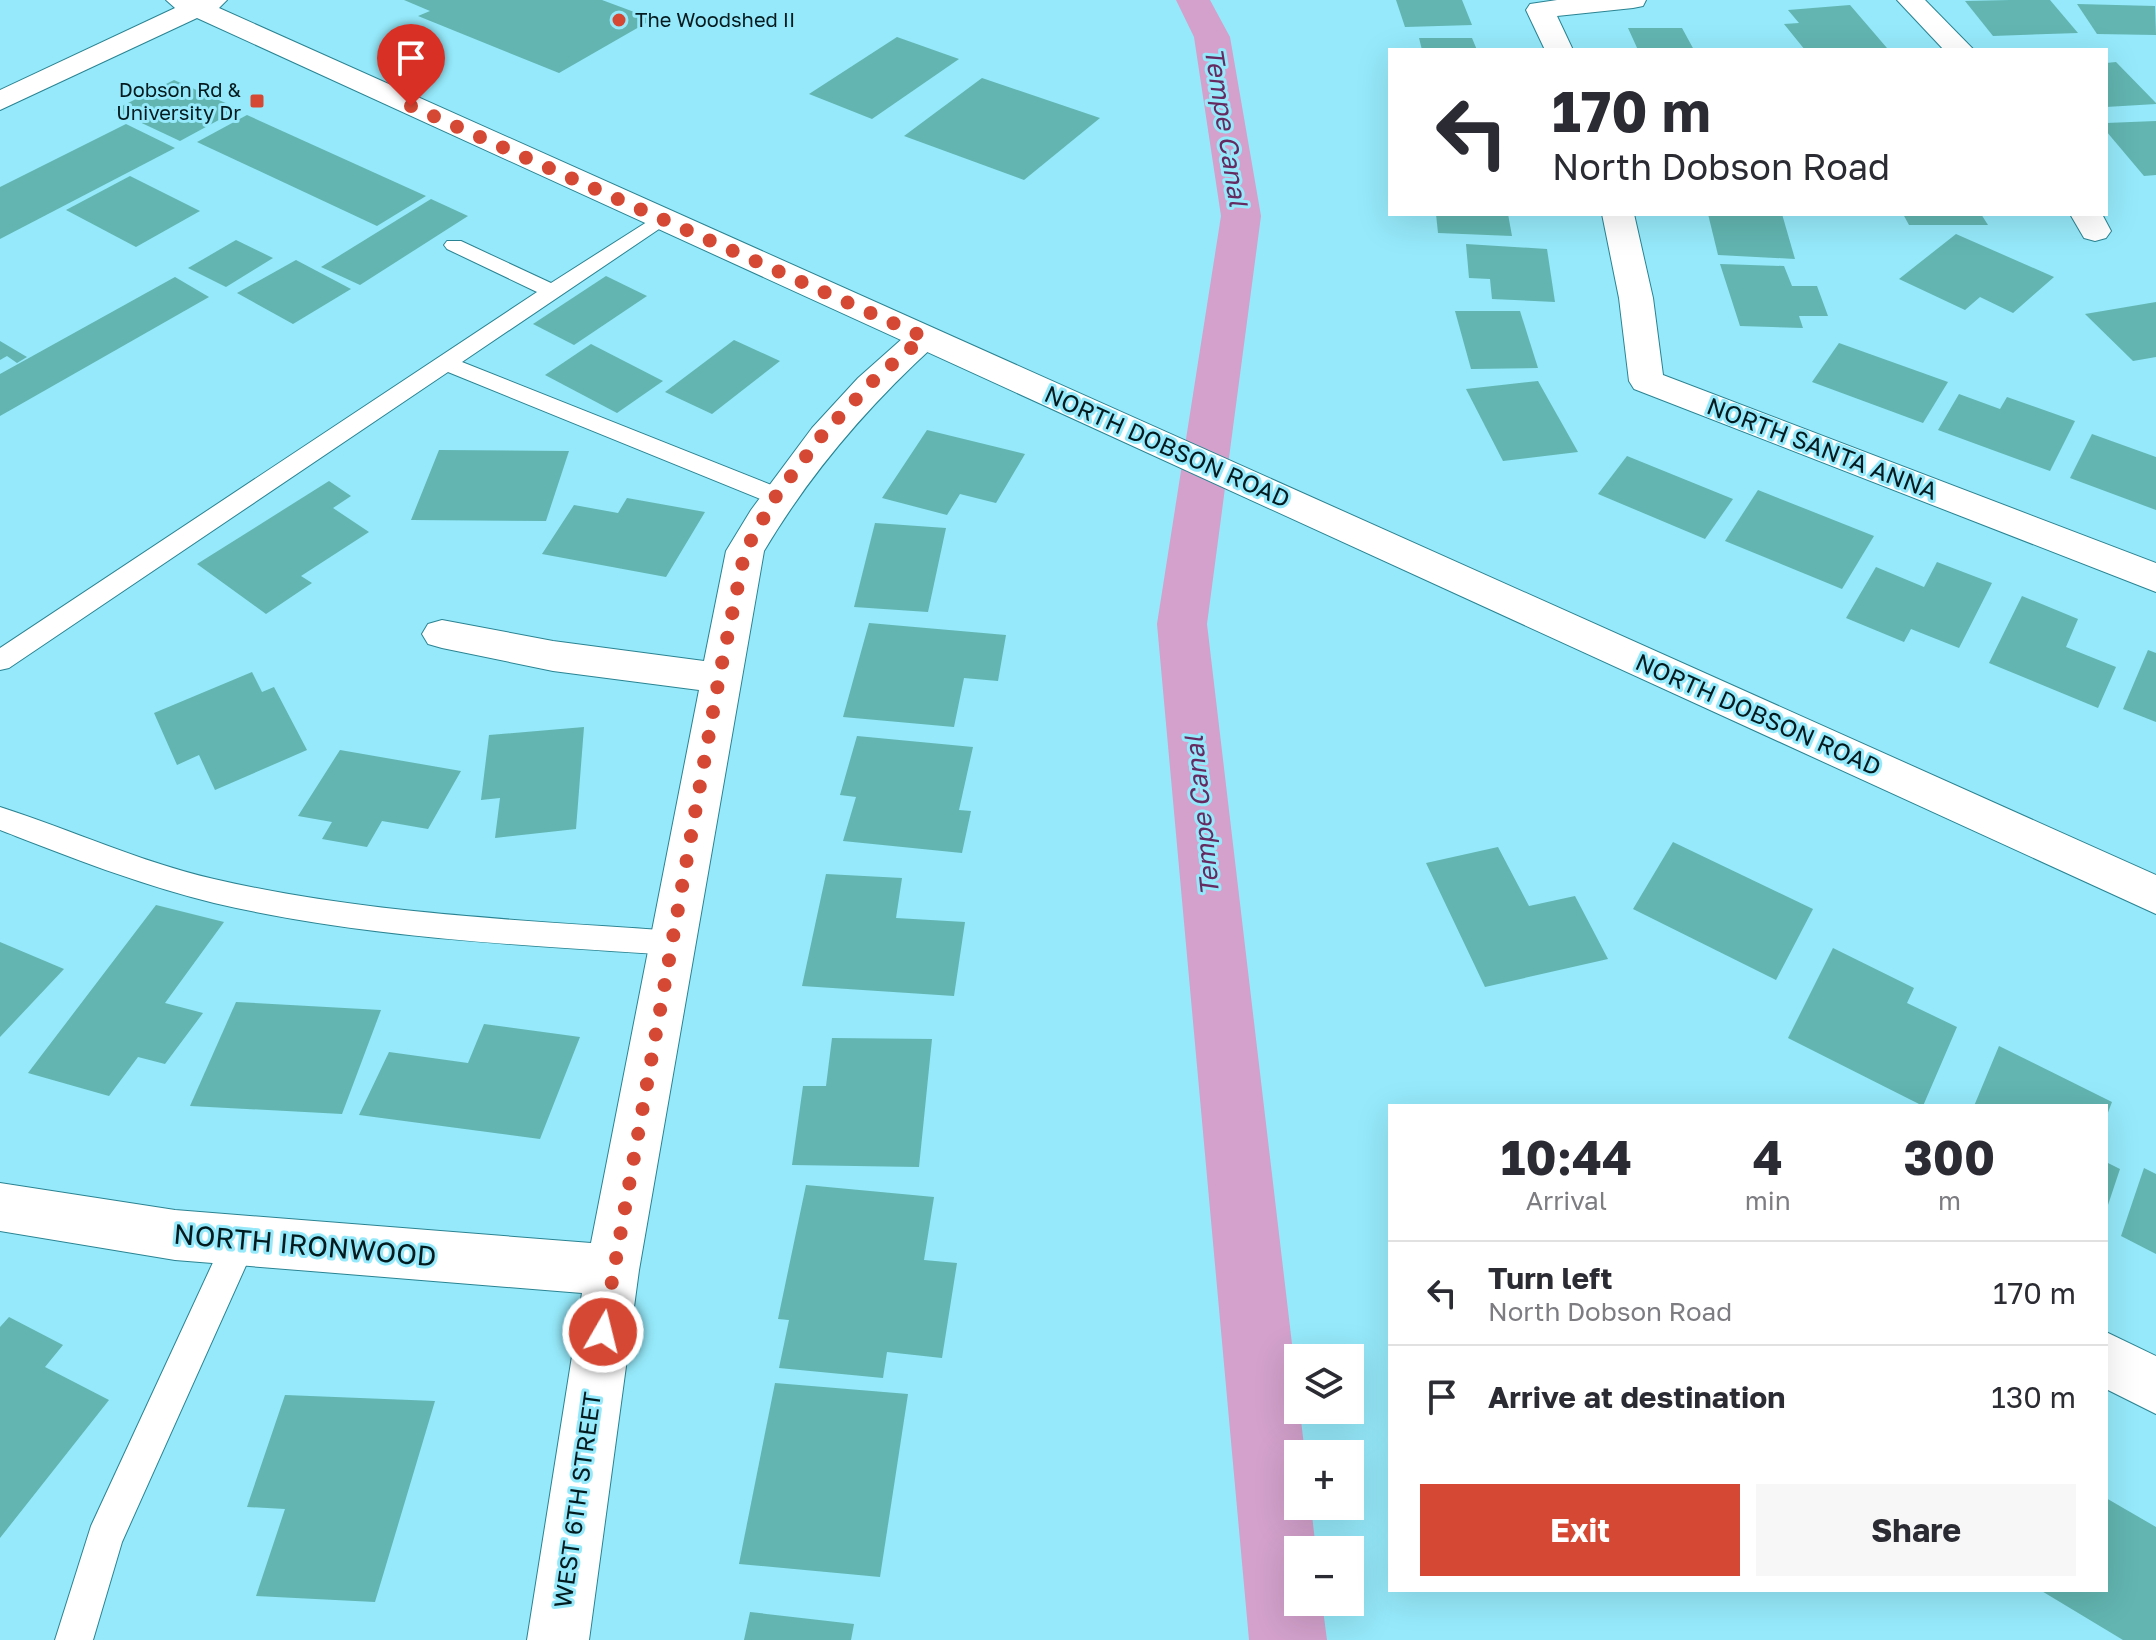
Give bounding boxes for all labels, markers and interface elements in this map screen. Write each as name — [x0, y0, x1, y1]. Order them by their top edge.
place label: The Woodshed II — [635, 7, 795, 31]
marker: The Woodshed II — [610, 11, 628, 29]
pin — [377, 24, 445, 106]
icon: arrive — [389, 36, 433, 80]
water label: Tempe Canal — [1199, 45, 1255, 210]
place label: Dobson Rd & University Dr — [116, 77, 242, 124]
text: 170 m — [1552, 77, 1711, 144]
icon: left — [1420, 80, 1524, 184]
marker: Dobson Rd & University Dr — [248, 92, 266, 110]
text: North Dobson Road — [1552, 145, 1890, 188]
street label: NORTH DOBSON ROAD — [1040, 378, 1295, 513]
street label: NORTH SANTA ANNA — [1703, 390, 1942, 505]
street label: NORTH DOBSON ROAD — [1631, 646, 1886, 781]
water label: Tempe Canal — [1178, 733, 1225, 898]
text: 10:44 — [1501, 1128, 1632, 1186]
text: 4 — [1753, 1128, 1783, 1186]
text: 300 — [1904, 1128, 1995, 1186]
text: Arrival — [1526, 1185, 1607, 1216]
text: min — [1745, 1185, 1791, 1216]
text: m — [1938, 1185, 1961, 1216]
street label: NORTH IRONWOOD — [172, 1217, 438, 1272]
text: Turn left — [1488, 1260, 1613, 1296]
icon: left — [1420, 1271, 1464, 1315]
text: 170 m — [1993, 1275, 2076, 1311]
position arrow — [561, 1290, 645, 1374]
text: North Dobson Road — [1488, 1296, 1732, 1327]
map controls — [1284, 1344, 1364, 1616]
button: layers — [1284, 1344, 1364, 1424]
icon: arrive — [1420, 1375, 1464, 1419]
text: Arrive at destination — [1488, 1379, 1785, 1415]
text: 130 m — [1991, 1379, 2076, 1415]
street label: WEST 6TH STREET — [547, 1390, 606, 1610]
button: + — [1284, 1440, 1364, 1520]
button: Exit — [1420, 1484, 1740, 1576]
button: Share — [1756, 1484, 2076, 1576]
button: − — [1284, 1536, 1364, 1616]

